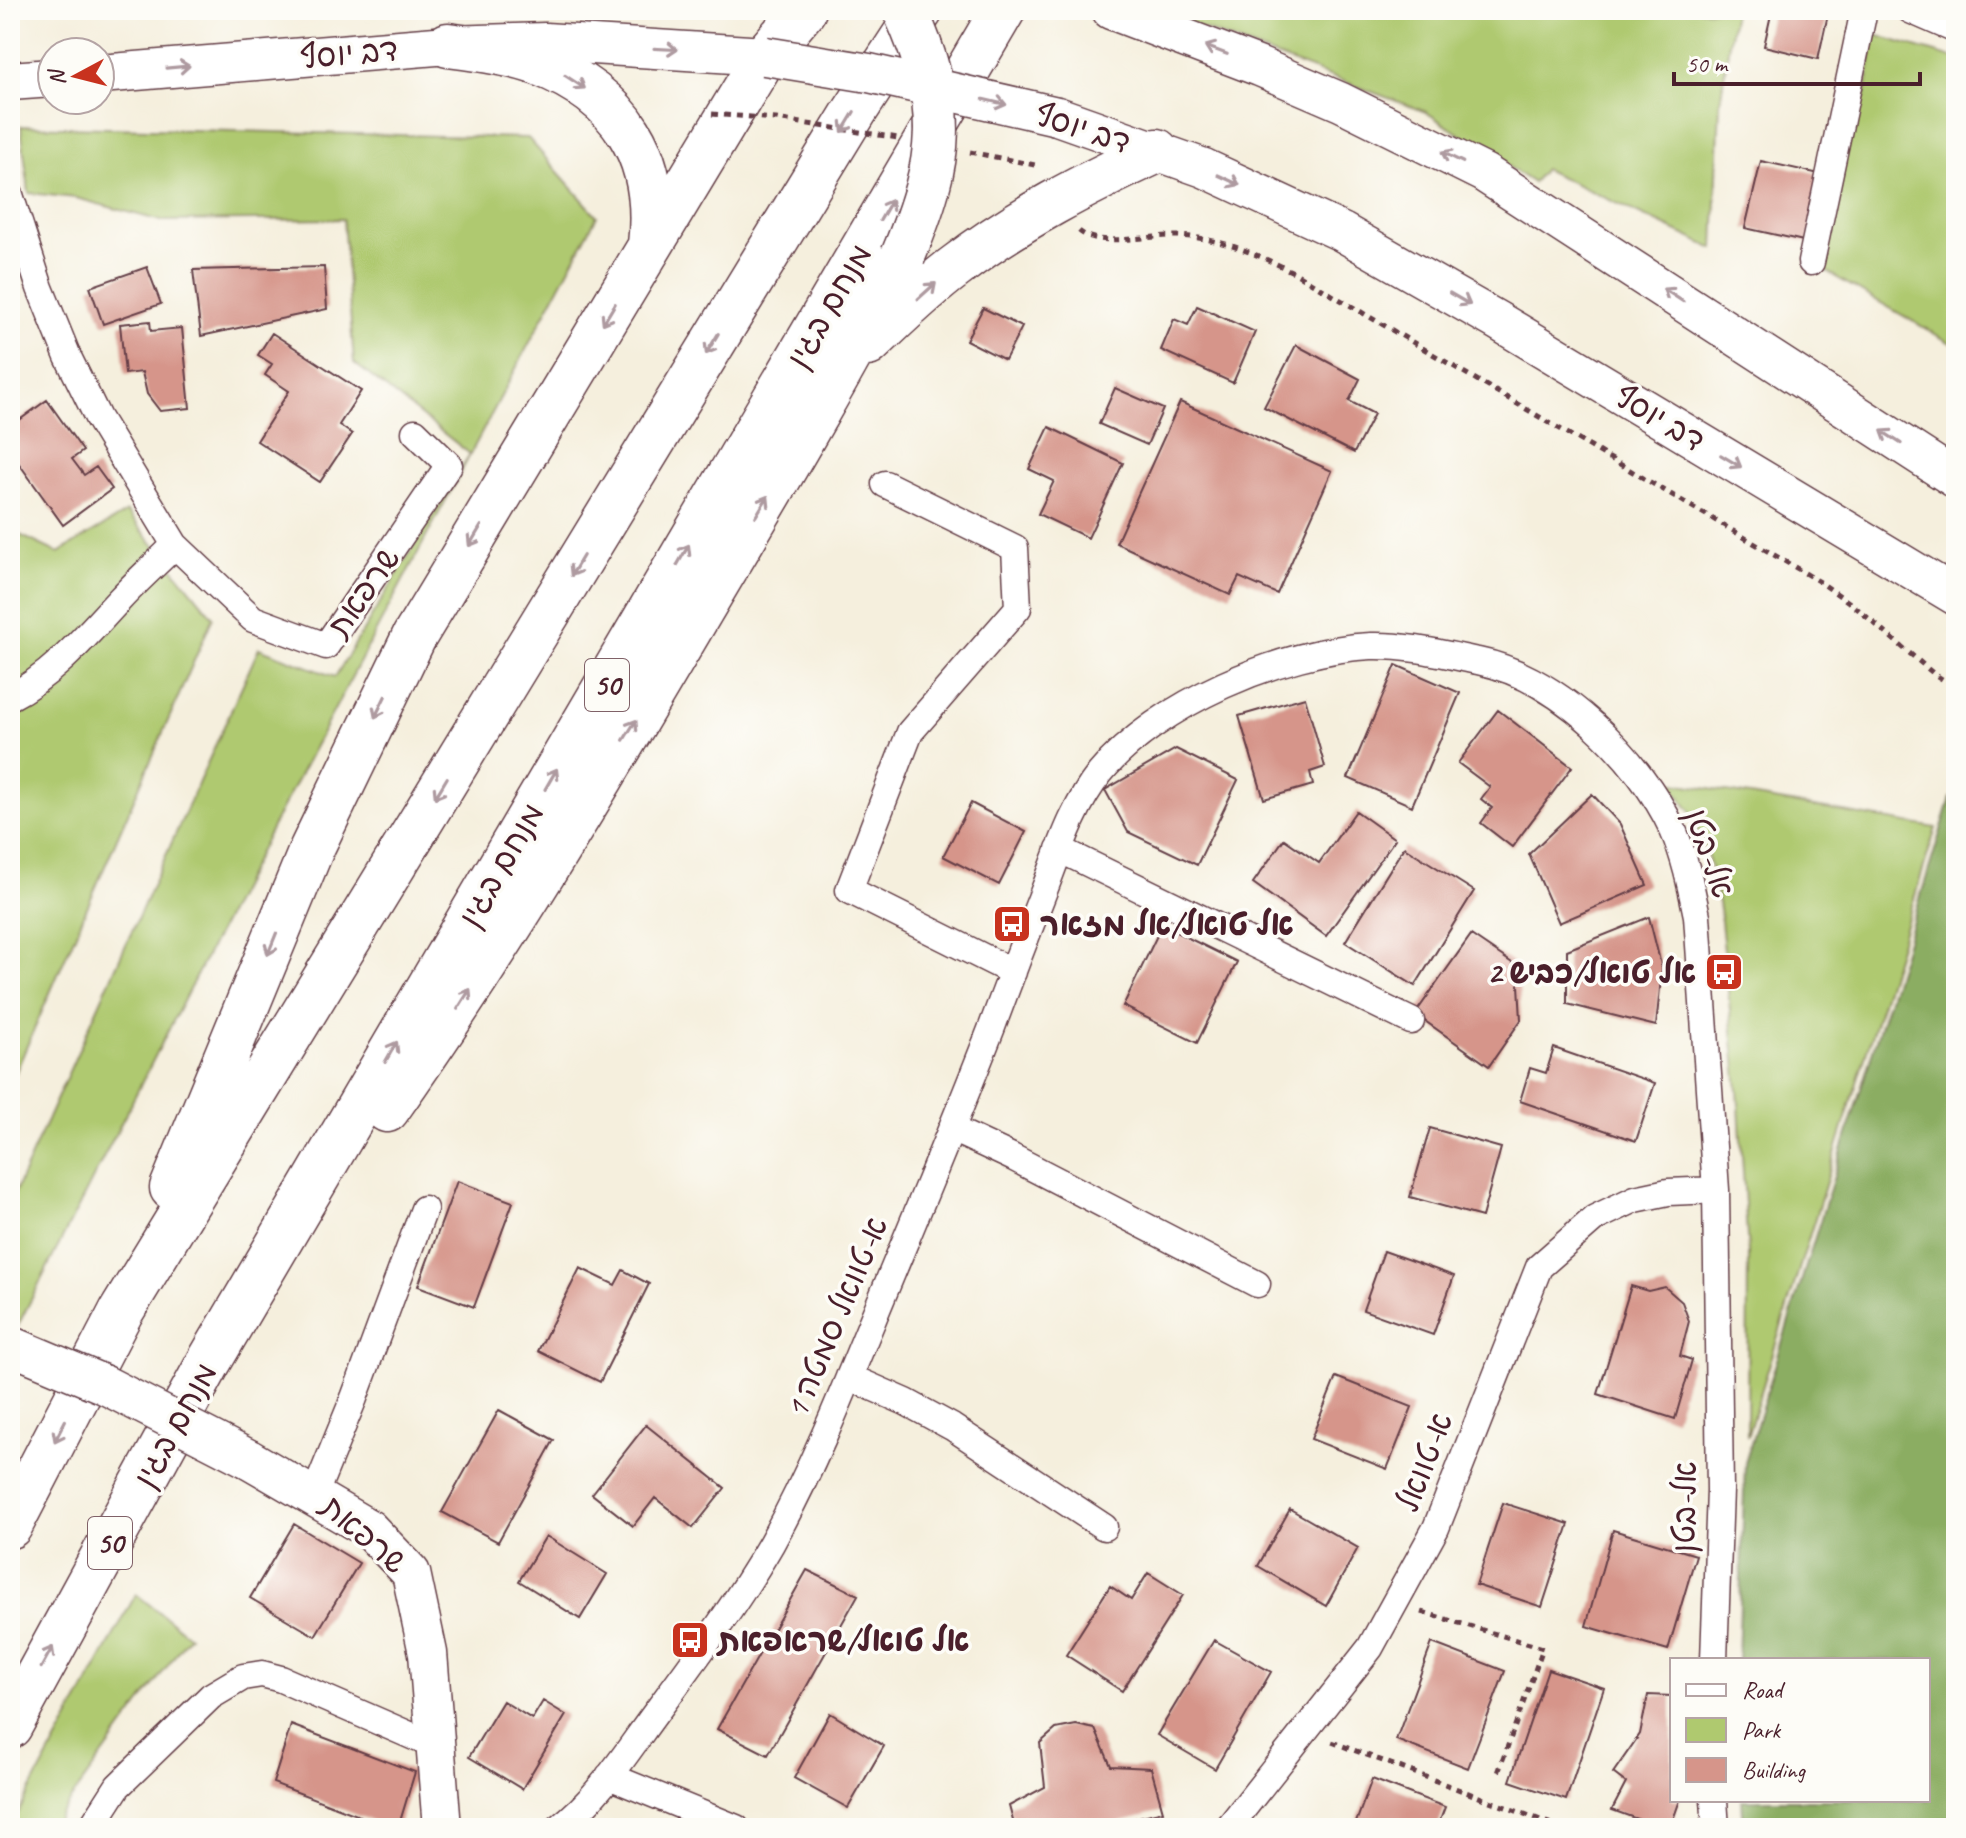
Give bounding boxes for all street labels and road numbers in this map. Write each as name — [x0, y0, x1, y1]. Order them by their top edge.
street label: דב יוסף — [298, 29, 400, 78]
street label: דב יוסף — [1030, 94, 1136, 163]
street label: מנחם בגין — [777, 237, 881, 376]
street label: דב יוסף — [1607, 376, 1712, 461]
street label: שרפאת — [317, 540, 409, 647]
road number: 50 — [585, 659, 629, 711]
street label: מנחם בגין — [449, 796, 553, 935]
street label: אל-בטן — [1675, 803, 1744, 903]
street label: א-טוואל סמטה 1 — [776, 1210, 897, 1424]
street label: מנחם בגין — [124, 1355, 227, 1495]
street label: א-טוואל — [1387, 1407, 1462, 1518]
street label: אל-בטן — [1663, 1461, 1706, 1553]
street label: שרפאת — [311, 1485, 415, 1583]
road number: 50 — [88, 1517, 132, 1569]

